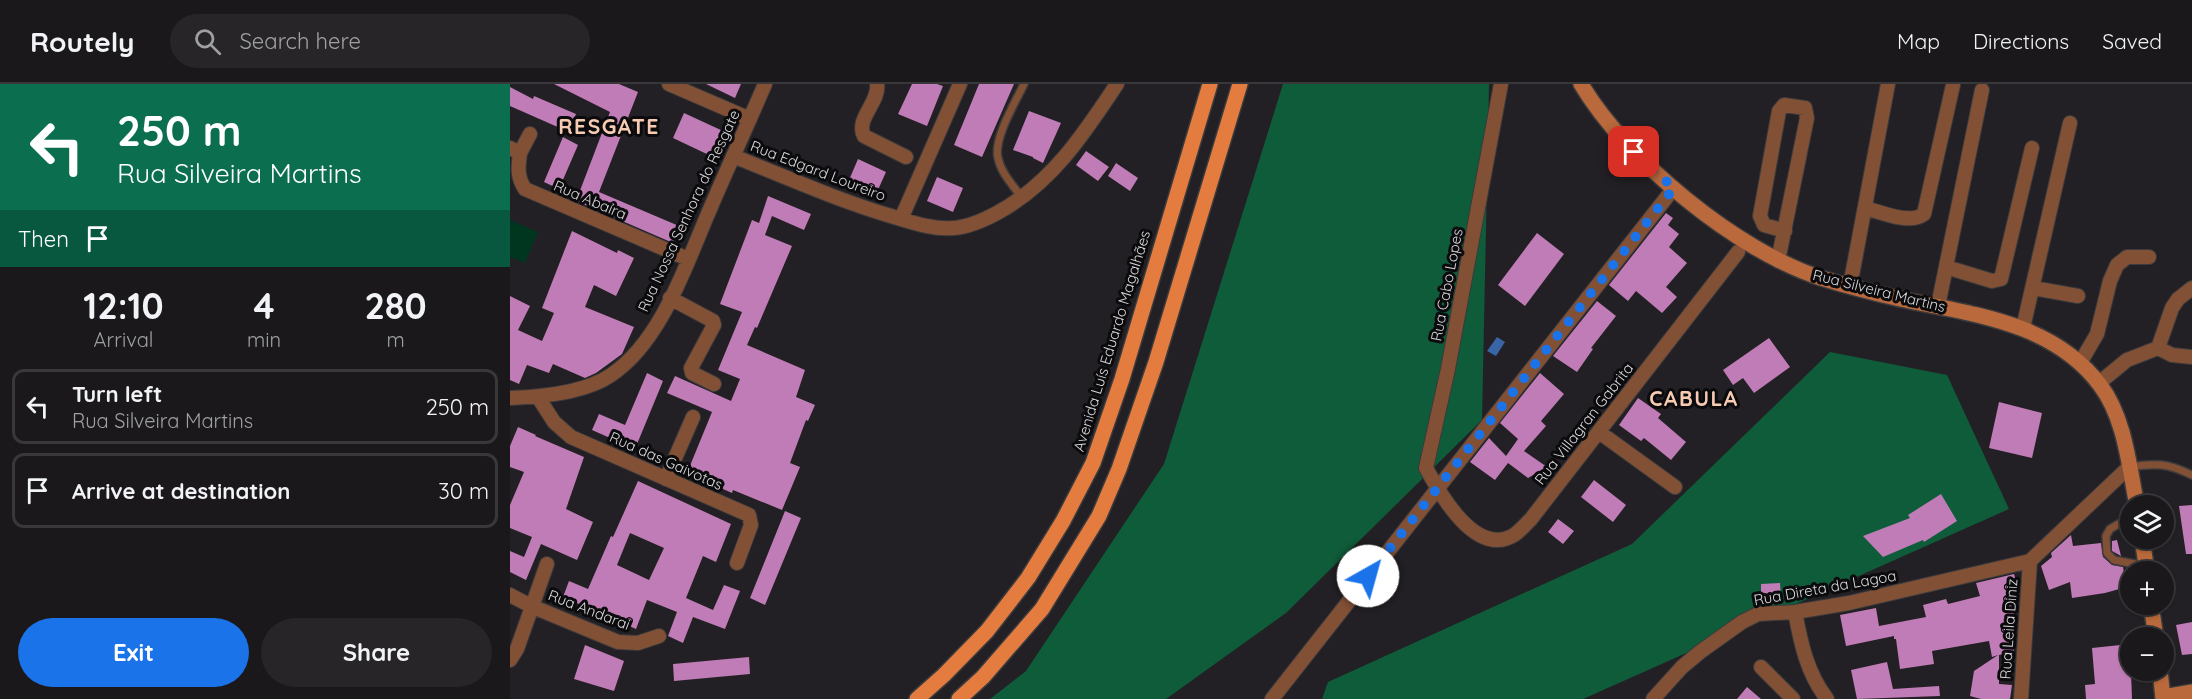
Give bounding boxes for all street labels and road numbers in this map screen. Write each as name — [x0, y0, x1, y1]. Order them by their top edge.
street label: Rua Nossa Senhora do Resgate — [633, 107, 744, 315]
street label: Rua Edgard Loureiro — [748, 136, 889, 205]
street label: Rua Abaíra — [551, 176, 630, 223]
street label: Rua Cabo Lopes — [1426, 227, 1467, 343]
street label: Avenida Luís Eduardo Magalhães — [1069, 228, 1154, 454]
street label: Rua Silveira Martins — [1811, 265, 1947, 316]
street label: Rua Villagran Gabrita — [1530, 359, 1637, 488]
street label: Rua das Gaivotas — [607, 427, 726, 494]
street label: Rua Direta da Lagoa — [1752, 566, 1898, 609]
street label: Rua Leila Diniz — [1996, 578, 2022, 680]
street label: Rua Andarai — [546, 585, 633, 634]

